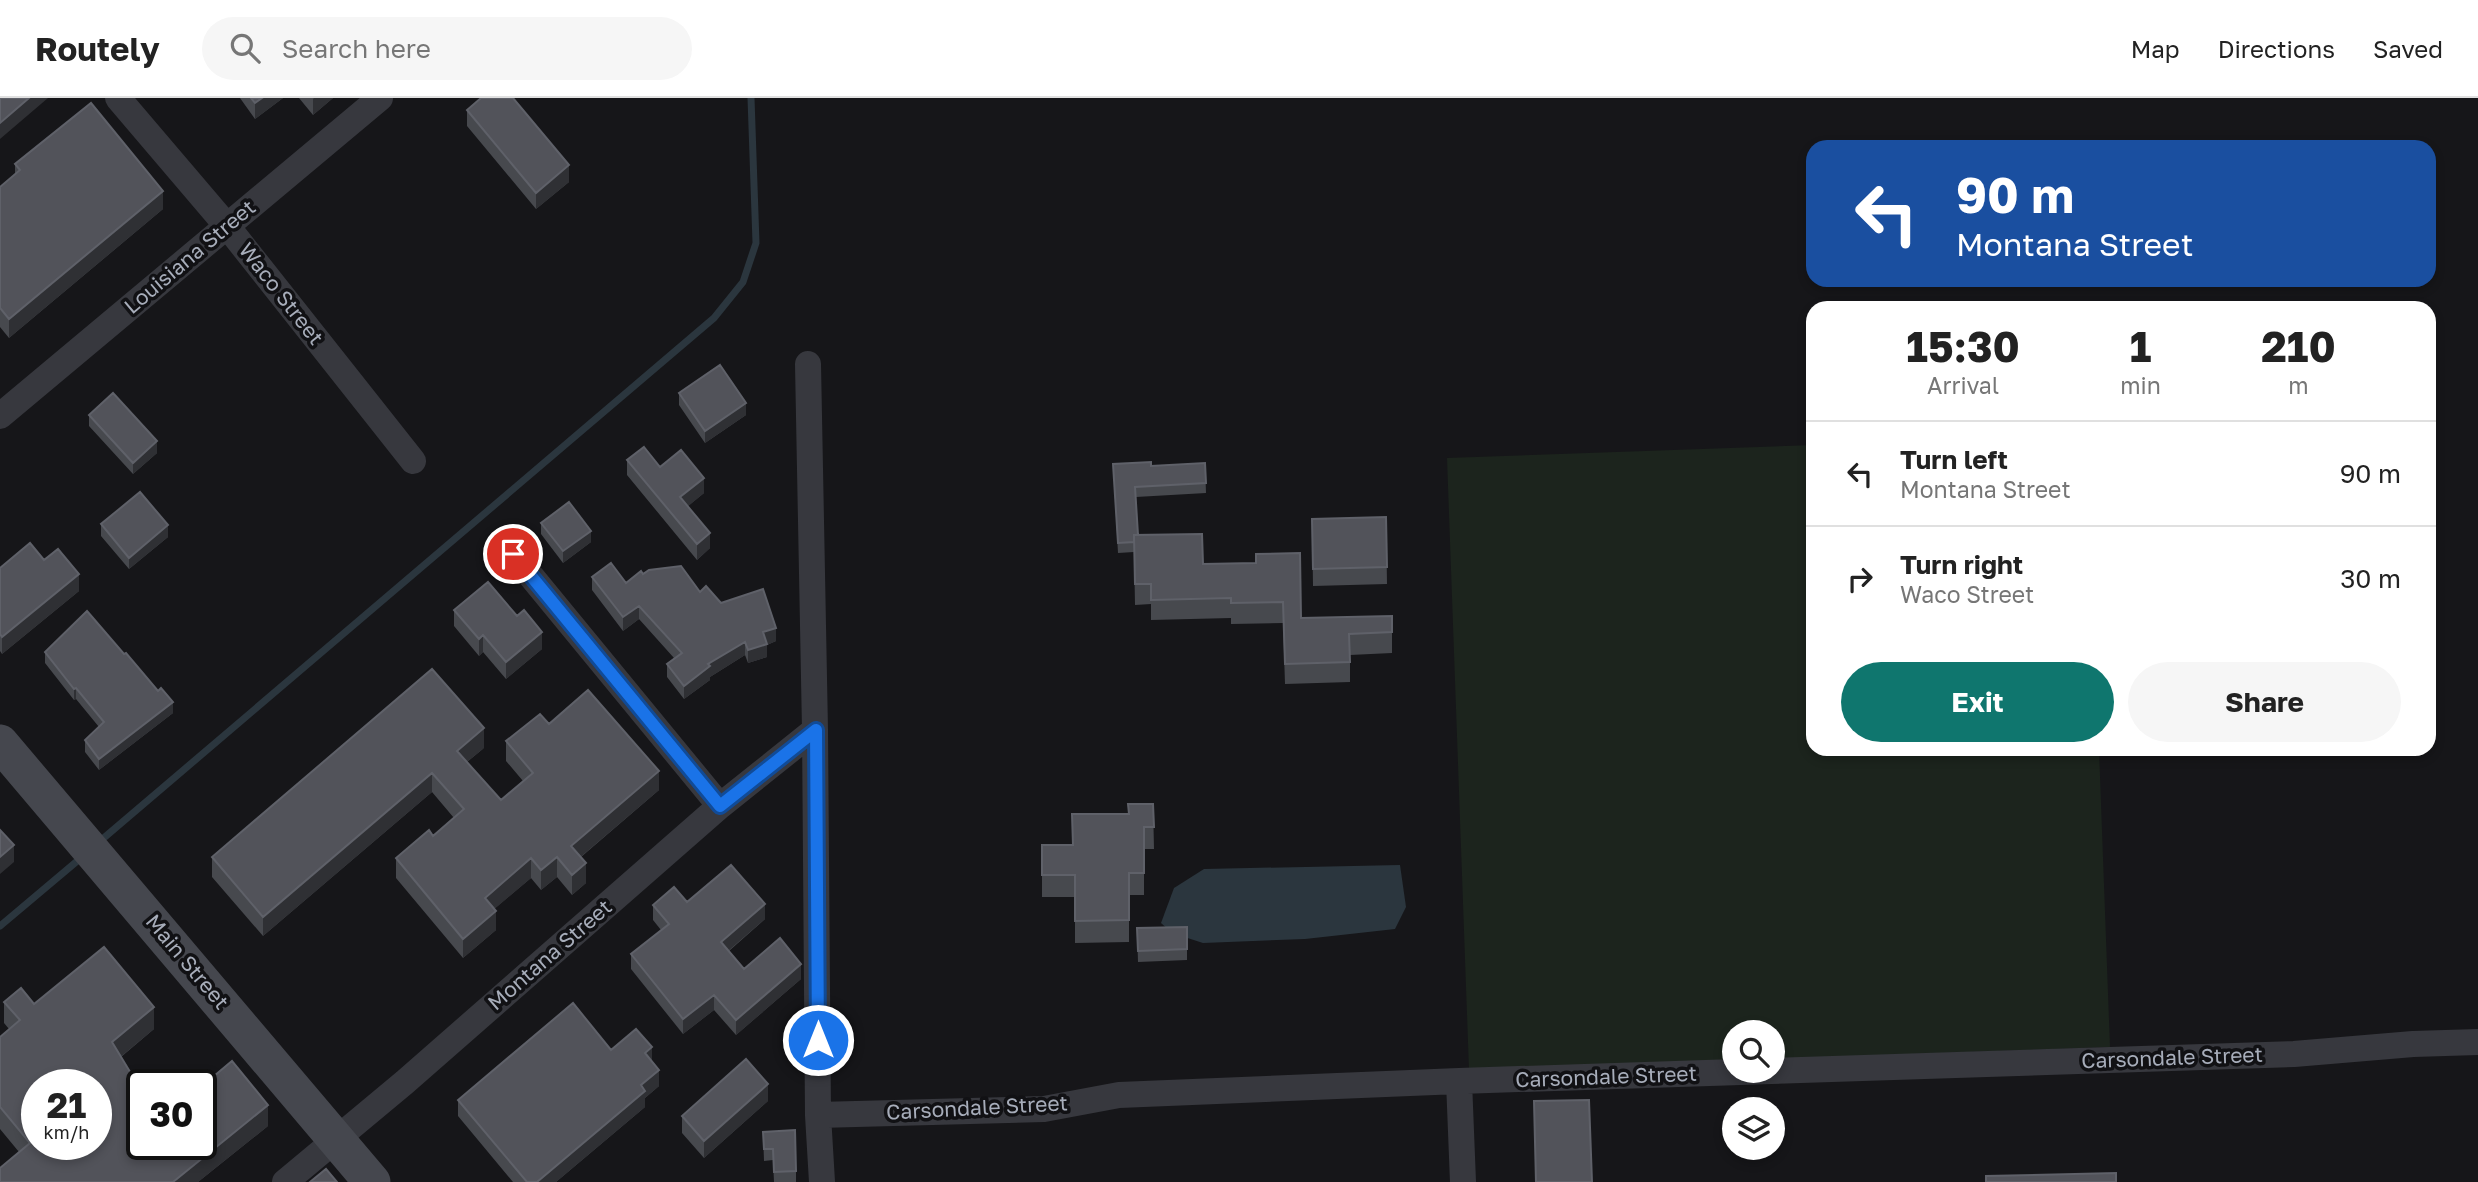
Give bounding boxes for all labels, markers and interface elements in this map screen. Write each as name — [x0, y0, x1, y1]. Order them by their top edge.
search box — [202, 17, 692, 80]
text: Routely — [35, 29, 160, 68]
icon: search — [226, 29, 264, 67]
text: Search here — [282, 33, 431, 64]
text: Map — [2131, 34, 2180, 63]
text: Directions — [2218, 34, 2335, 63]
text: Saved — [2373, 34, 2443, 63]
text: 90 m — [1956, 165, 2074, 224]
icon: left — [1841, 168, 1932, 259]
street label: Louisiana Street — [118, 194, 260, 319]
text: Montana Street — [1956, 225, 2193, 263]
street label: Waco Street — [234, 237, 330, 350]
text: 15:30 — [1906, 321, 2020, 371]
text: 1 — [2130, 321, 2151, 371]
text: 210 — [2261, 321, 2336, 371]
text: Arrival — [1927, 371, 1999, 399]
text: min — [2120, 371, 2161, 399]
text: m — [2288, 371, 2309, 399]
text: Turn left — [1900, 444, 2008, 475]
icon: left — [1841, 455, 1879, 493]
text: 90 m — [2340, 458, 2401, 489]
text: Montana Street — [1900, 475, 2071, 503]
pin — [483, 524, 543, 584]
icon: arrive — [494, 535, 532, 573]
text: Turn right — [1900, 549, 2023, 580]
icon: right — [1841, 560, 1879, 598]
text: 30 m — [2340, 563, 2401, 594]
text: Waco Street — [1900, 580, 2034, 608]
button: Exit — [1841, 662, 2114, 742]
button: Share — [2128, 662, 2401, 742]
street label: Montana Street — [482, 893, 617, 1015]
street label: Main Street — [141, 909, 235, 1014]
position arrow — [781, 1003, 855, 1077]
map controls — [1722, 1020, 1785, 1160]
button: search — [1722, 1020, 1785, 1083]
street label: Carsondale Street — [2081, 1041, 2263, 1073]
street label: Carsondale Street — [1515, 1060, 1697, 1092]
speed limit sign: 30 — [126, 1069, 217, 1160]
text: 21 — [47, 1084, 86, 1126]
street label: Carsondale Street — [885, 1089, 1068, 1125]
button: layers — [1722, 1097, 1785, 1160]
text: km/h — [44, 1121, 89, 1143]

